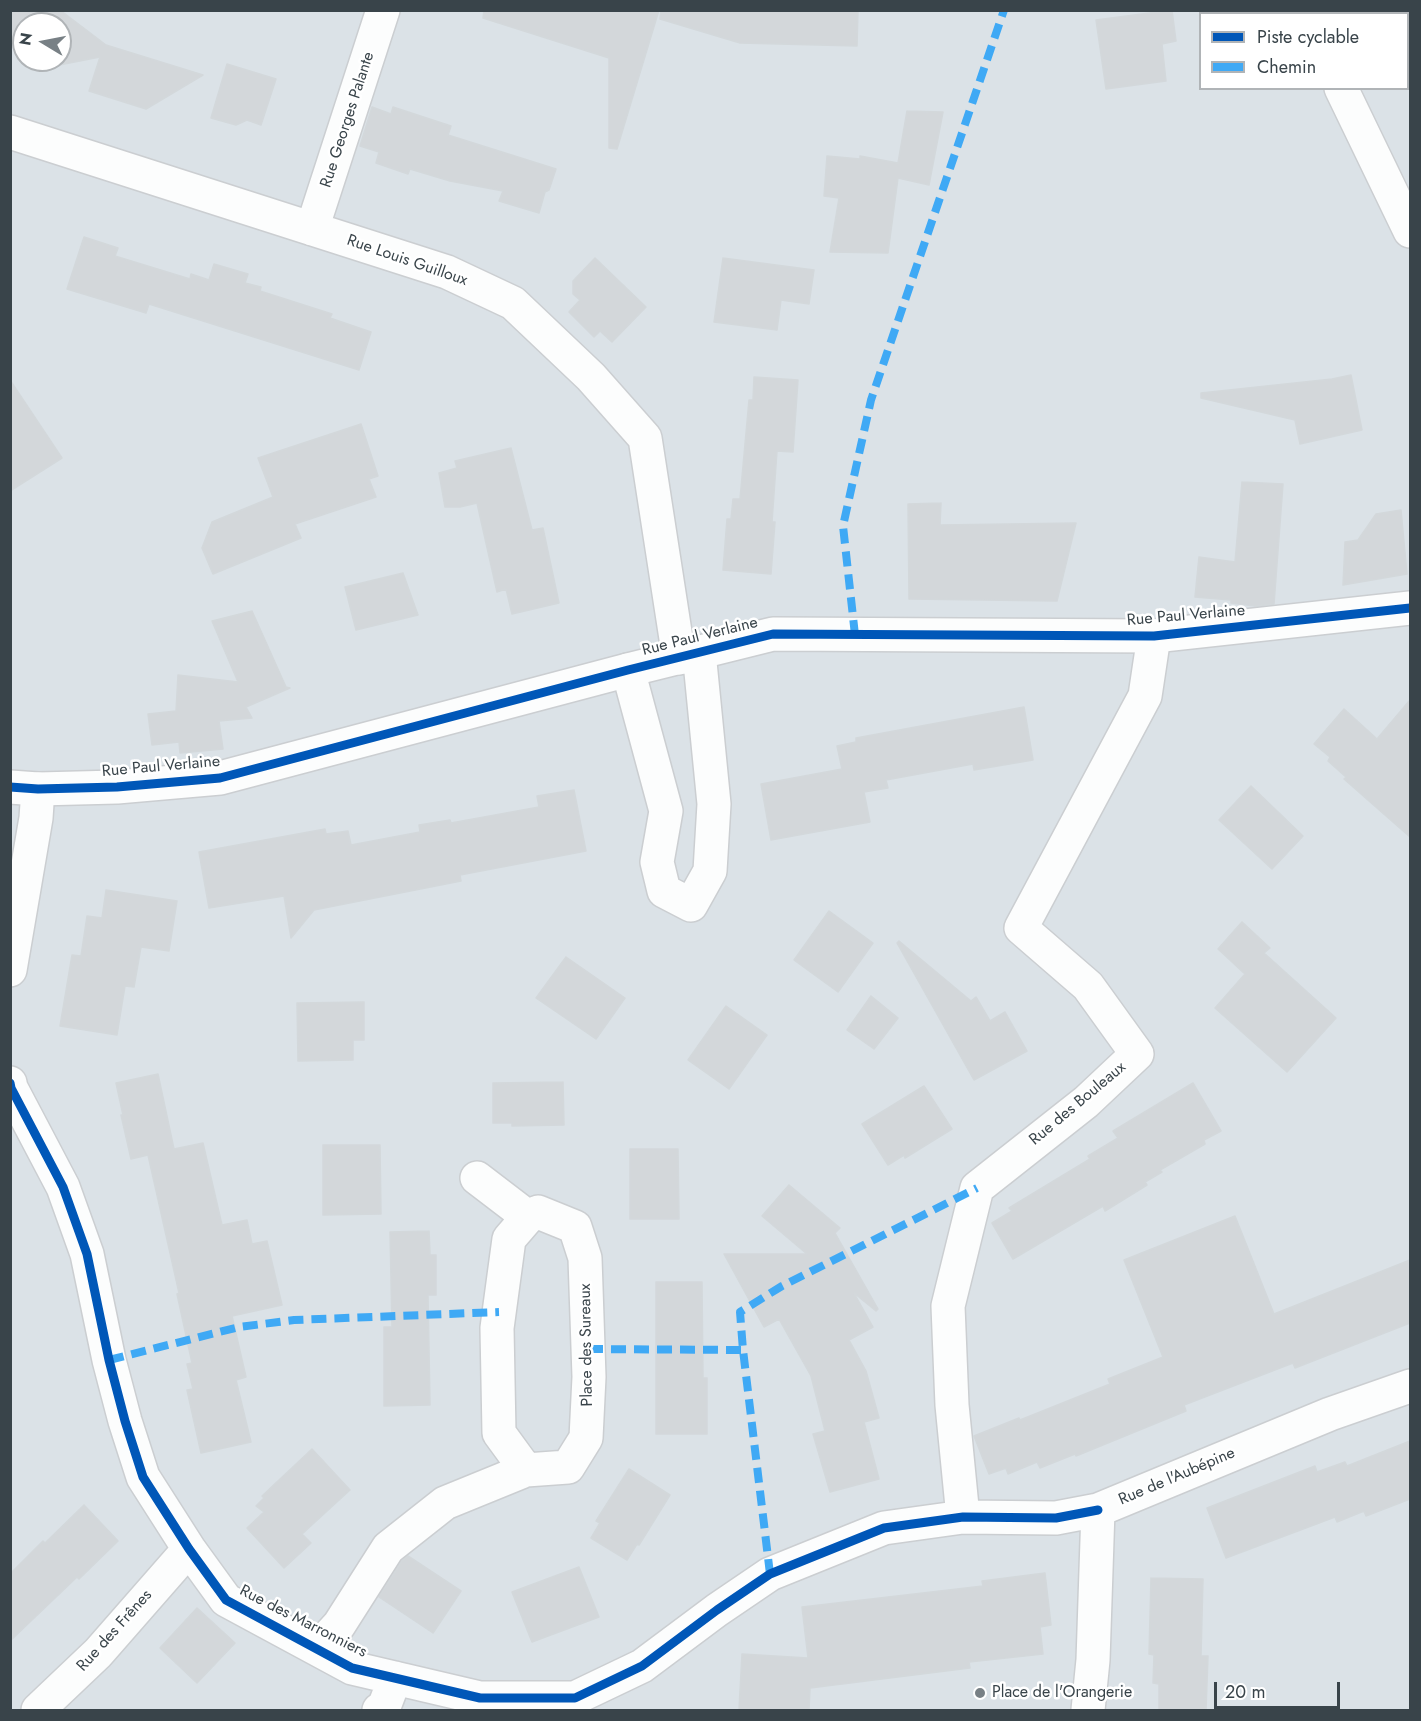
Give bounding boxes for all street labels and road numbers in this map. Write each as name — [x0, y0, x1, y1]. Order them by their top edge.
street label: Rue Georges Palante — [317, 50, 379, 190]
street label: Rue Louis Guilloux — [344, 231, 470, 291]
street label: Rue Paul Verlaine — [1126, 601, 1246, 631]
street label: Rue Paul Verlaine — [640, 613, 760, 661]
street label: Rue Paul Verlaine — [101, 752, 221, 782]
street label: Rue des Bouleaux — [1026, 1058, 1130, 1150]
street label: Place des Sureaux — [576, 1283, 598, 1407]
street label: Rue de l'Aubépine — [1116, 1444, 1238, 1510]
street label: Rue des Marronniers — [236, 1582, 370, 1662]
street label: Rue des Frênes — [73, 1586, 157, 1676]

